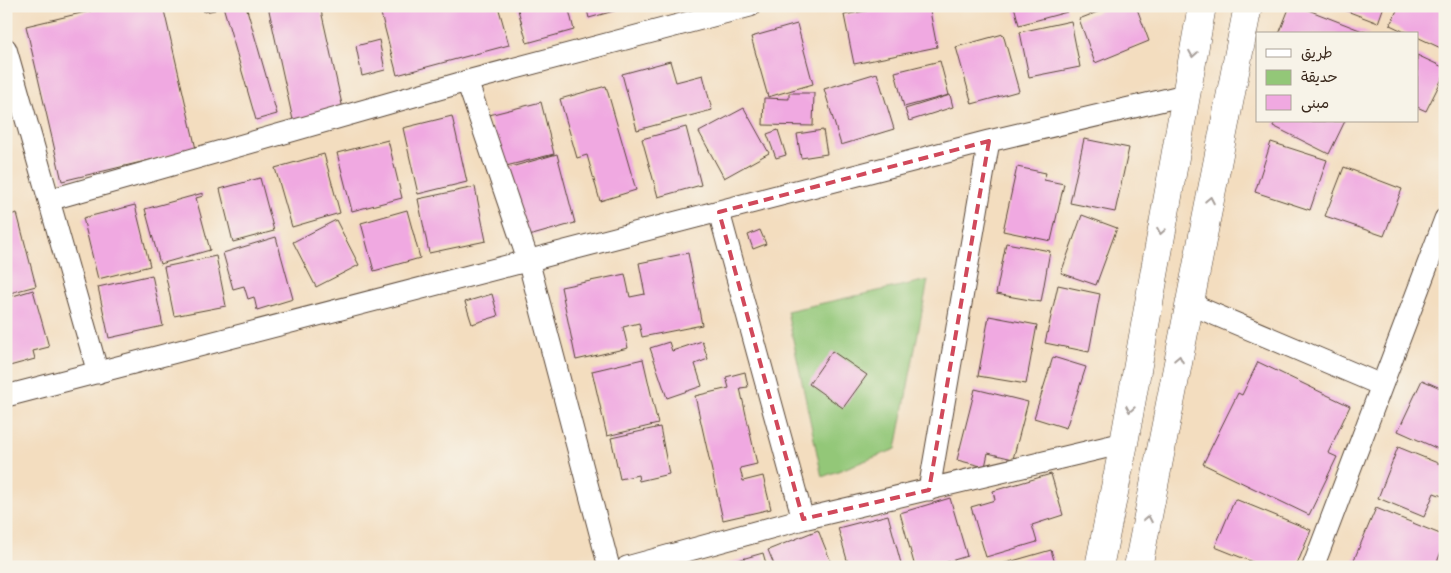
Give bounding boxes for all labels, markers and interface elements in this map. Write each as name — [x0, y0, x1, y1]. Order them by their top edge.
legend — [1256, 32, 1418, 122]
text: طريق — [1301, 40, 1333, 66]
one-way arrow — [1188, 50, 1198, 59]
text: حديقة — [1301, 64, 1338, 90]
text: مبنى — [1301, 90, 1329, 116]
one-way arrow — [1205, 196, 1215, 204]
one-way arrow — [1157, 227, 1167, 236]
one-way arrow — [1173, 355, 1184, 364]
one-way arrow — [1126, 404, 1136, 413]
one-way arrow — [1142, 515, 1152, 523]

